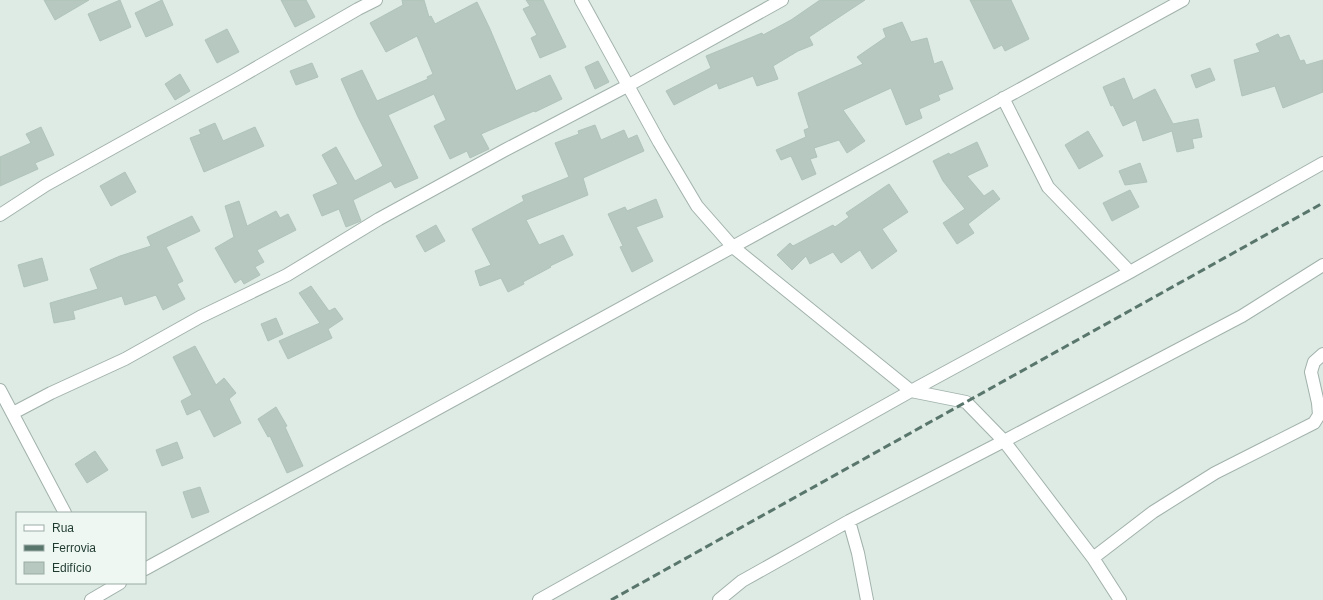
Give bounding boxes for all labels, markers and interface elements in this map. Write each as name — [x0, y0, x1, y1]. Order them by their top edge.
legend — [16, 512, 146, 584]
text: Rua — [52, 521, 74, 535]
text: Ferrovia — [52, 541, 96, 555]
text: Edifício — [52, 561, 92, 575]

